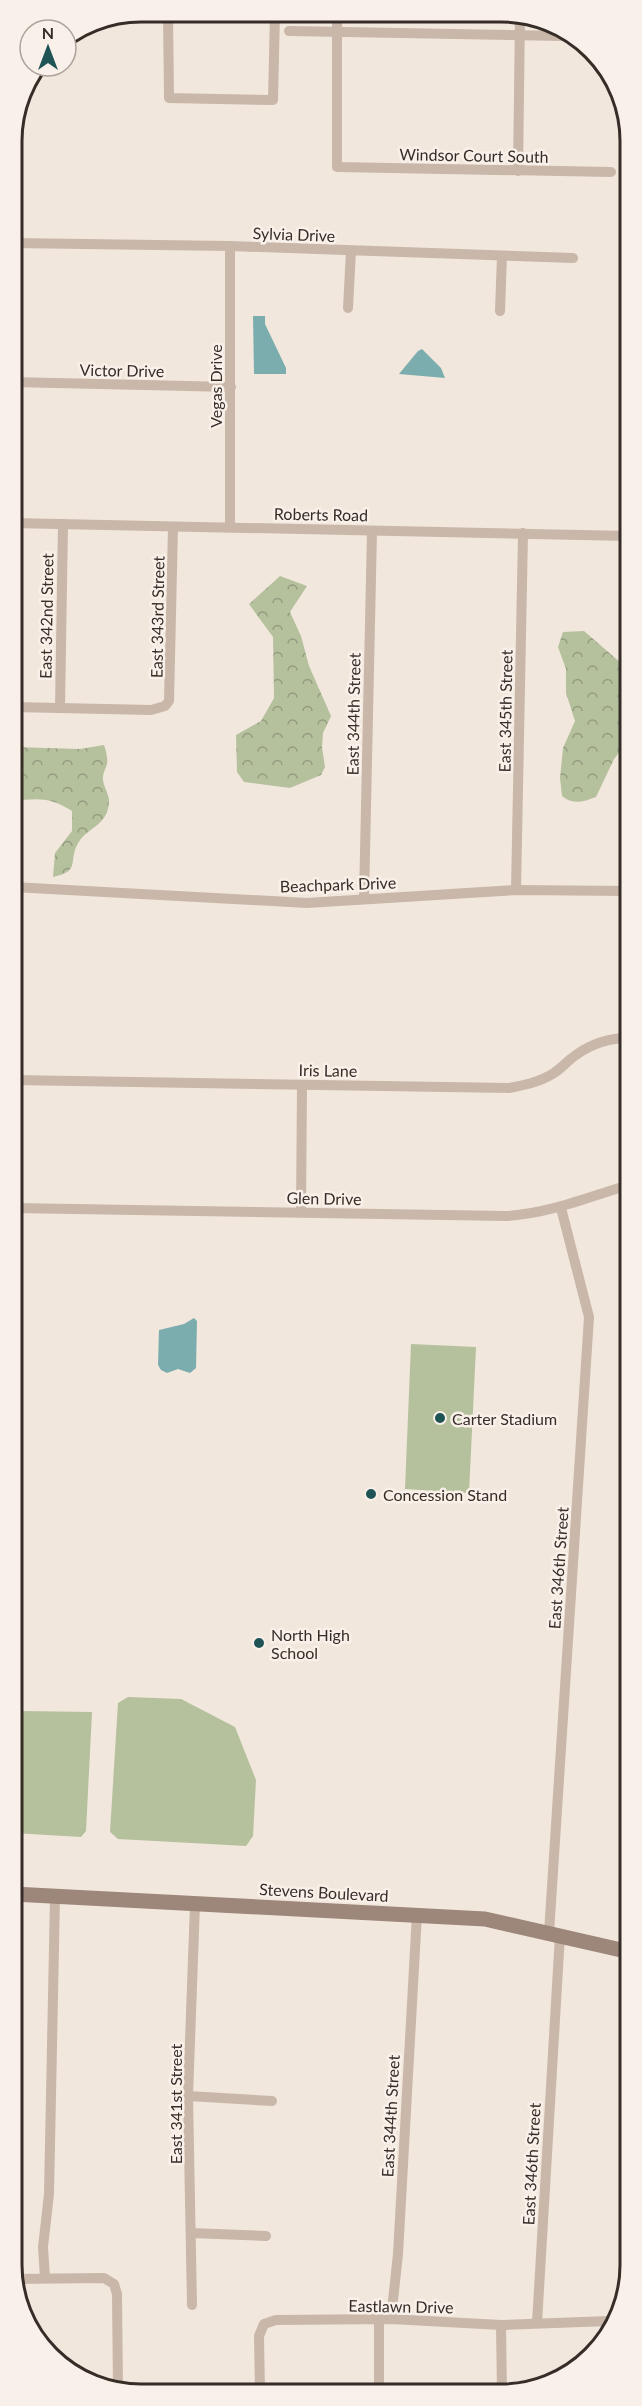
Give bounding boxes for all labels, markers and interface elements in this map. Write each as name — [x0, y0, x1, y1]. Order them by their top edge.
north arrow — [18, 18, 78, 78]
text: N — [42, 23, 54, 42]
street label: Windsor Court South — [399, 144, 549, 166]
street label: Sylvia Drive — [252, 223, 336, 245]
street label: Vegas Drive — [206, 344, 225, 428]
street label: Victor Drive — [79, 360, 165, 380]
street label: Roberts Road — [274, 504, 368, 524]
street label: East 342nd Street — [35, 553, 57, 679]
street label: East 343rd Street — [146, 555, 168, 678]
street label: East 345th Street — [494, 649, 516, 772]
street label: East 344th Street — [342, 652, 364, 775]
street label: Beachpark Drive — [280, 872, 396, 896]
street label: Iris Lane — [299, 1060, 357, 1080]
street label: Glen Drive — [286, 1188, 362, 1208]
place label: Carter Stadium — [452, 1409, 557, 1428]
marker: Carter Stadium — [433, 1411, 447, 1425]
place label: Concession Stand — [383, 1485, 507, 1504]
marker: Concession Stand — [364, 1487, 378, 1501]
street label: East 346th Street — [544, 1506, 572, 1630]
place label: North High School — [271, 1625, 350, 1662]
marker: North High School — [252, 1636, 266, 1650]
street label: Stevens Boulevard — [259, 1879, 389, 1905]
street label: East 341st Street — [166, 2043, 185, 2164]
street label: East 344th Street — [377, 2054, 403, 2178]
street label: East 346th Street — [518, 2102, 544, 2226]
street label: Eastlawn Drive — [348, 2296, 454, 2316]

